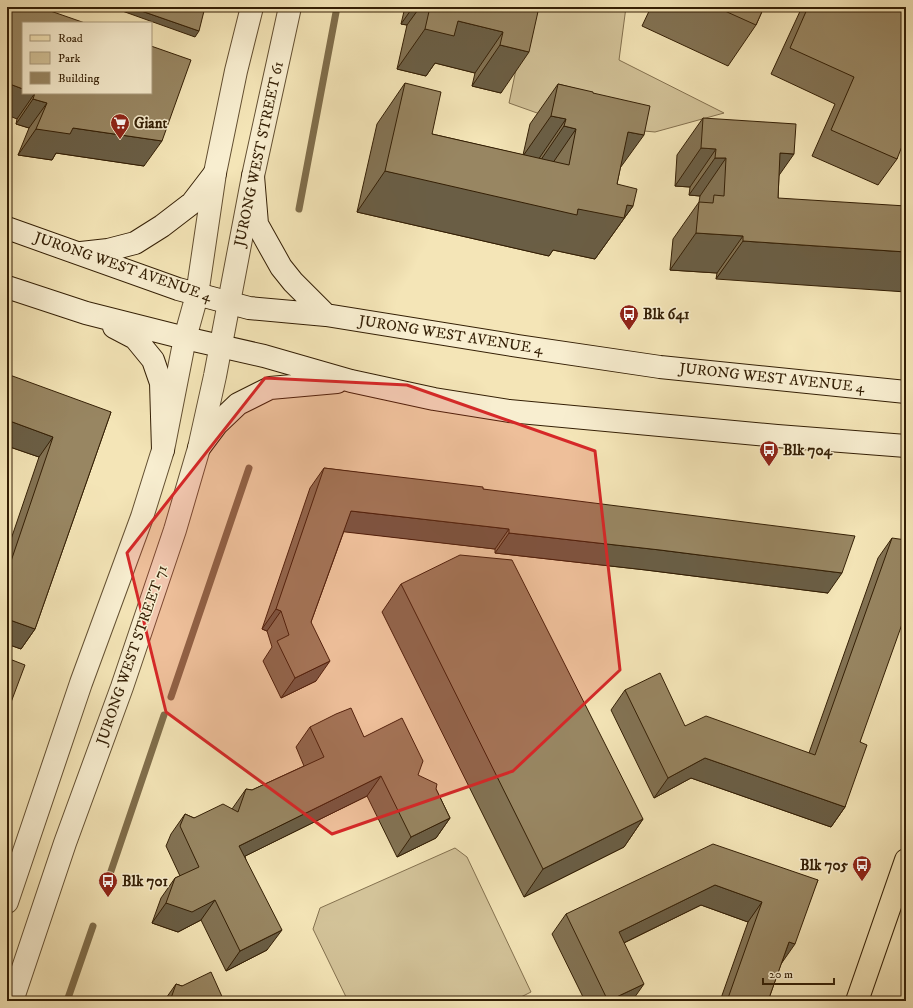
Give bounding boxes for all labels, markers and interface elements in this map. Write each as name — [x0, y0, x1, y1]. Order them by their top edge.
legend — [22, 22, 152, 94]
text: Road — [58, 31, 83, 46]
text: Park — [58, 51, 80, 66]
street label: JURONG WEST STREET 61 — [230, 60, 288, 250]
text: Building — [58, 71, 99, 86]
supermarket icon: Giant — [109, 112, 131, 140]
place label: Giant — [134, 114, 167, 133]
street label: JURONG WEST AVENUE 4 — [30, 227, 214, 306]
bus stop icon: Blk 641 — [618, 303, 640, 331]
place label: Blk 641 — [643, 305, 690, 324]
street label: JURONG WEST AVENUE 4 — [356, 311, 545, 359]
street label: JURONG WEST AVENUE 4 — [676, 359, 866, 397]
bus stop icon: Blk 704 — [758, 439, 780, 467]
place label: Blk 704 — [783, 441, 834, 460]
street label: JURONG WEST STREET 71 — [92, 563, 172, 749]
bus stop icon: Blk 705 — [851, 854, 873, 882]
place label: Blk 705 — [800, 856, 849, 875]
bus stop icon: Blk 701 — [97, 870, 119, 898]
place label: Blk 701 — [122, 872, 168, 891]
scale bar — [763, 960, 834, 986]
text: 20 m — [769, 967, 793, 982]

